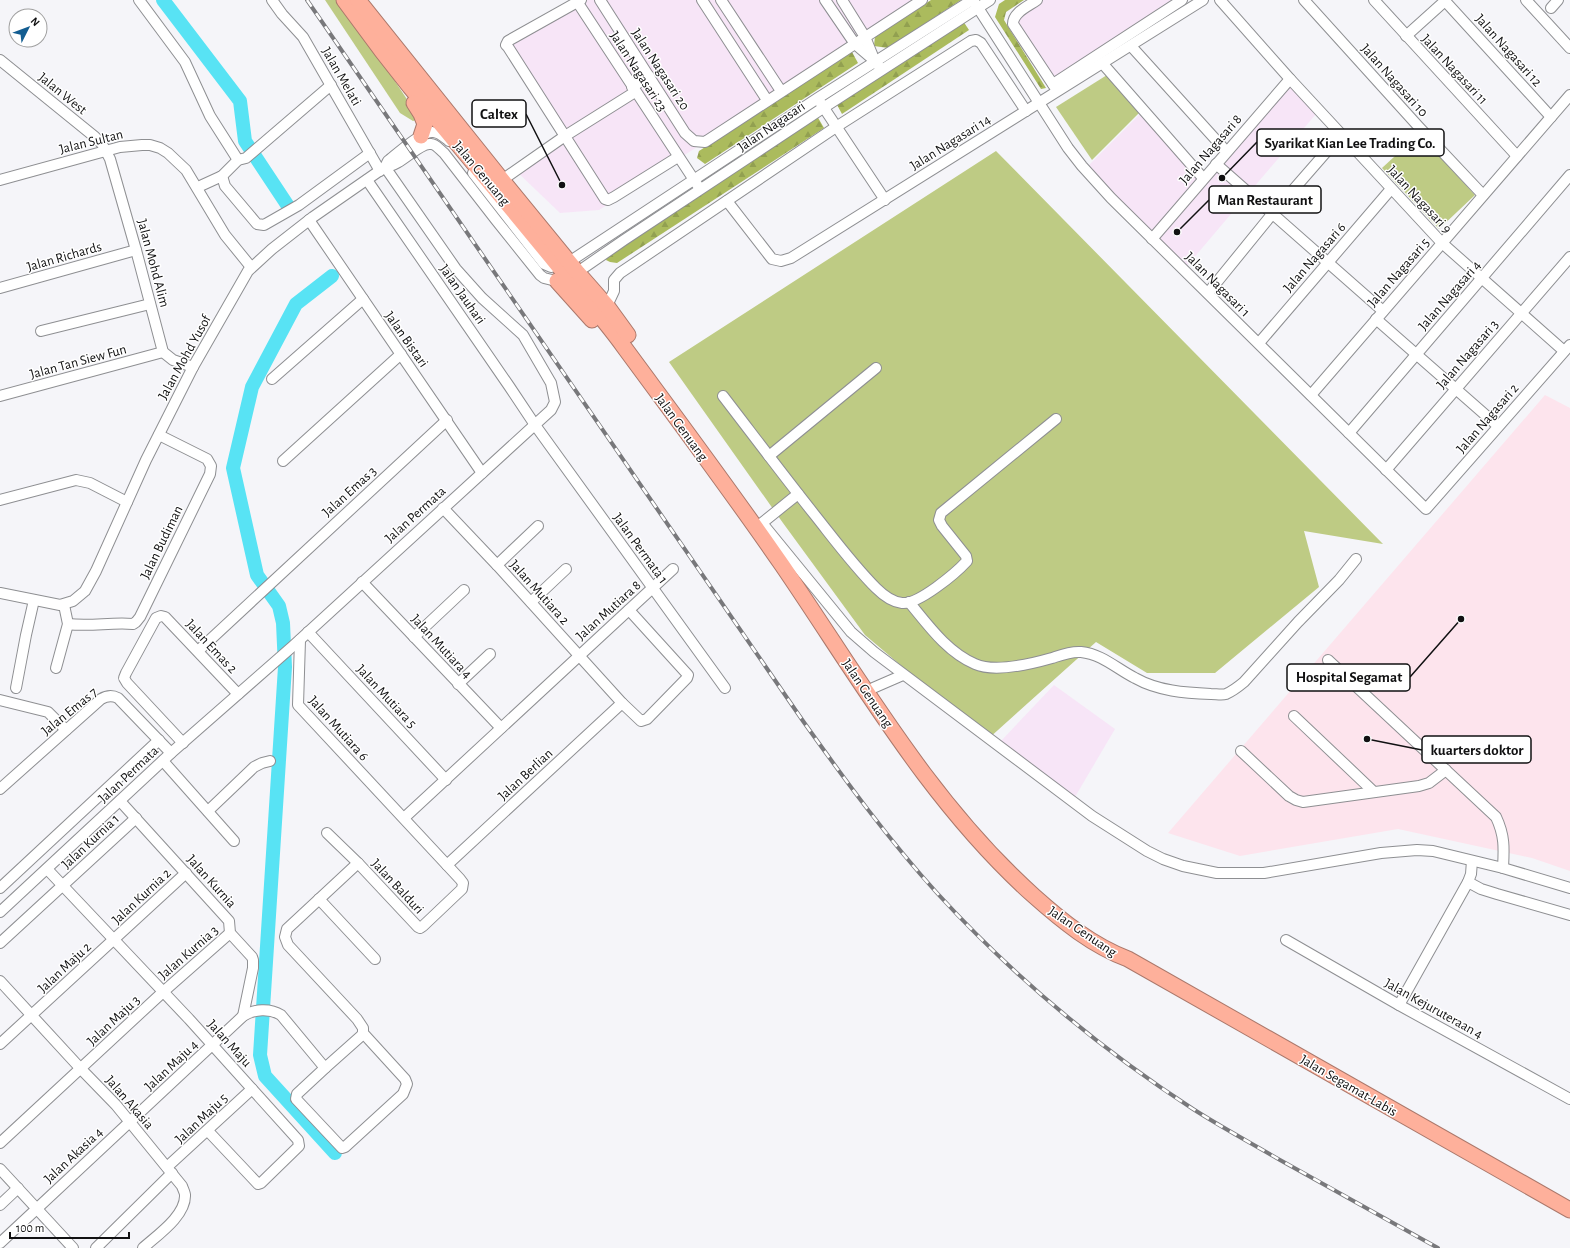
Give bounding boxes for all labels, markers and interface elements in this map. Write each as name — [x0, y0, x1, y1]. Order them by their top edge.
north arrow — [8, 8, 48, 48]
street label: Jalan Nagasari 12 — [1472, 12, 1544, 89]
text: N — [28, 15, 42, 28]
street label: Jalan Nagasari 20 — [629, 26, 692, 113]
street label: Jalan Nagasari 23 — [607, 29, 669, 114]
street label: Jalan Nagasari 11 — [1418, 32, 1490, 107]
street label: Jalan Nagasari 10 — [1358, 42, 1430, 120]
street label: Jalan Melati — [319, 45, 363, 108]
street label: Jalan West — [35, 70, 90, 118]
street label: Jalan Nagasari — [735, 99, 808, 154]
callout: Caltex — [472, 100, 526, 127]
text: Caltex — [480, 107, 518, 122]
street label: Jalan Nagasari 14 — [908, 112, 993, 173]
street label: Jalan Nagasari 8 — [1177, 112, 1245, 187]
street label: Jalan Sultan — [58, 127, 125, 157]
callout: Syarikat Kian Lee Trading Co. — [1257, 129, 1444, 156]
text: Syarikat Kian Lee Trading Co. — [1265, 136, 1435, 151]
street label: Jalan Genuang — [450, 139, 512, 209]
street label: Jalan Nagasari 9 — [1384, 163, 1454, 236]
callout: Man Restaurant — [1209, 186, 1321, 213]
text: Man Restaurant — [1217, 193, 1313, 208]
street label: Jalan Mohd Alim — [135, 218, 172, 309]
street label: Jalan Nagasari 6 — [1281, 220, 1349, 295]
street label: Jalan Nagasari 5 — [1365, 235, 1432, 310]
street label: Jalan Richards — [25, 240, 103, 274]
street label: Jalan Nagasari 1 — [1182, 250, 1252, 320]
street label: Jalan Nagasari 4 — [1416, 258, 1484, 333]
street label: Jalan Jauhari — [437, 262, 488, 327]
street label: Jalan Bistari — [382, 309, 430, 370]
street label: Jalan Mohd Yusof — [156, 312, 214, 402]
street label: Jalan Nagasari 3 — [1434, 317, 1501, 392]
street label: Jalan Tan Siew Fun — [28, 342, 128, 382]
street label: Jalan Nagasari 2 — [1454, 381, 1522, 456]
street label: Jalan Genuang — [652, 391, 710, 464]
street label: Jalan Emas 3 — [320, 464, 380, 519]
street label: Jalan Permata — [383, 484, 449, 545]
street label: Jalan Budiman — [138, 503, 186, 581]
street label: Jalan Permata 1 — [610, 511, 670, 586]
street label: Jalan Mutiara 2 — [507, 558, 572, 628]
street label: Jalan Mutiara 8 — [574, 578, 644, 643]
street label: Jalan Mutiara 4 — [408, 612, 474, 682]
street label: Jalan Emas 2 — [183, 617, 240, 676]
street label: Jalan Genuang — [839, 657, 895, 730]
street label: Jalan Mutiara 5 — [354, 662, 419, 731]
callout: Hospital Segamat — [1287, 664, 1410, 691]
text: Hospital Segamat — [1296, 670, 1402, 685]
street label: Jalan Emas 7 — [39, 685, 100, 738]
street label: Jalan Mutiara 6 — [306, 694, 371, 764]
callout: kuarters doktor — [1422, 736, 1531, 763]
street label: Jalan Permata — [96, 743, 162, 806]
text: kuarters doktor — [1430, 743, 1524, 758]
street label: Jalan Berlian — [496, 746, 556, 803]
street label: Jalan Kurnia 1 — [59, 812, 122, 872]
street label: Jalan Kurnia — [184, 853, 239, 911]
street label: Jalan Balduri — [368, 857, 426, 917]
street label: Jalan Kurnia 2 — [110, 866, 174, 927]
street label: Jalan Genuang — [1046, 904, 1119, 960]
street label: Jalan Kurnia 3 — [156, 923, 221, 982]
street label: Jalan Maju 2 — [35, 940, 94, 996]
street label: Jalan Kejuruteraan 4 — [1382, 976, 1485, 1042]
street label: Jalan Maju 3 — [85, 993, 143, 1048]
street label: Jalan Maju — [205, 1017, 254, 1070]
street label: Jalan Maju 4 — [142, 1038, 201, 1094]
street label: Jalan Segamat-Labis — [1298, 1052, 1399, 1119]
street label: Jalan Akasia — [102, 1073, 156, 1132]
street label: Jalan Maju 5 — [173, 1091, 231, 1146]
street label: Jalan Akasia 4 — [42, 1125, 106, 1186]
scale bar — [10, 1214, 129, 1240]
text: 100 m — [16, 1222, 44, 1234]

